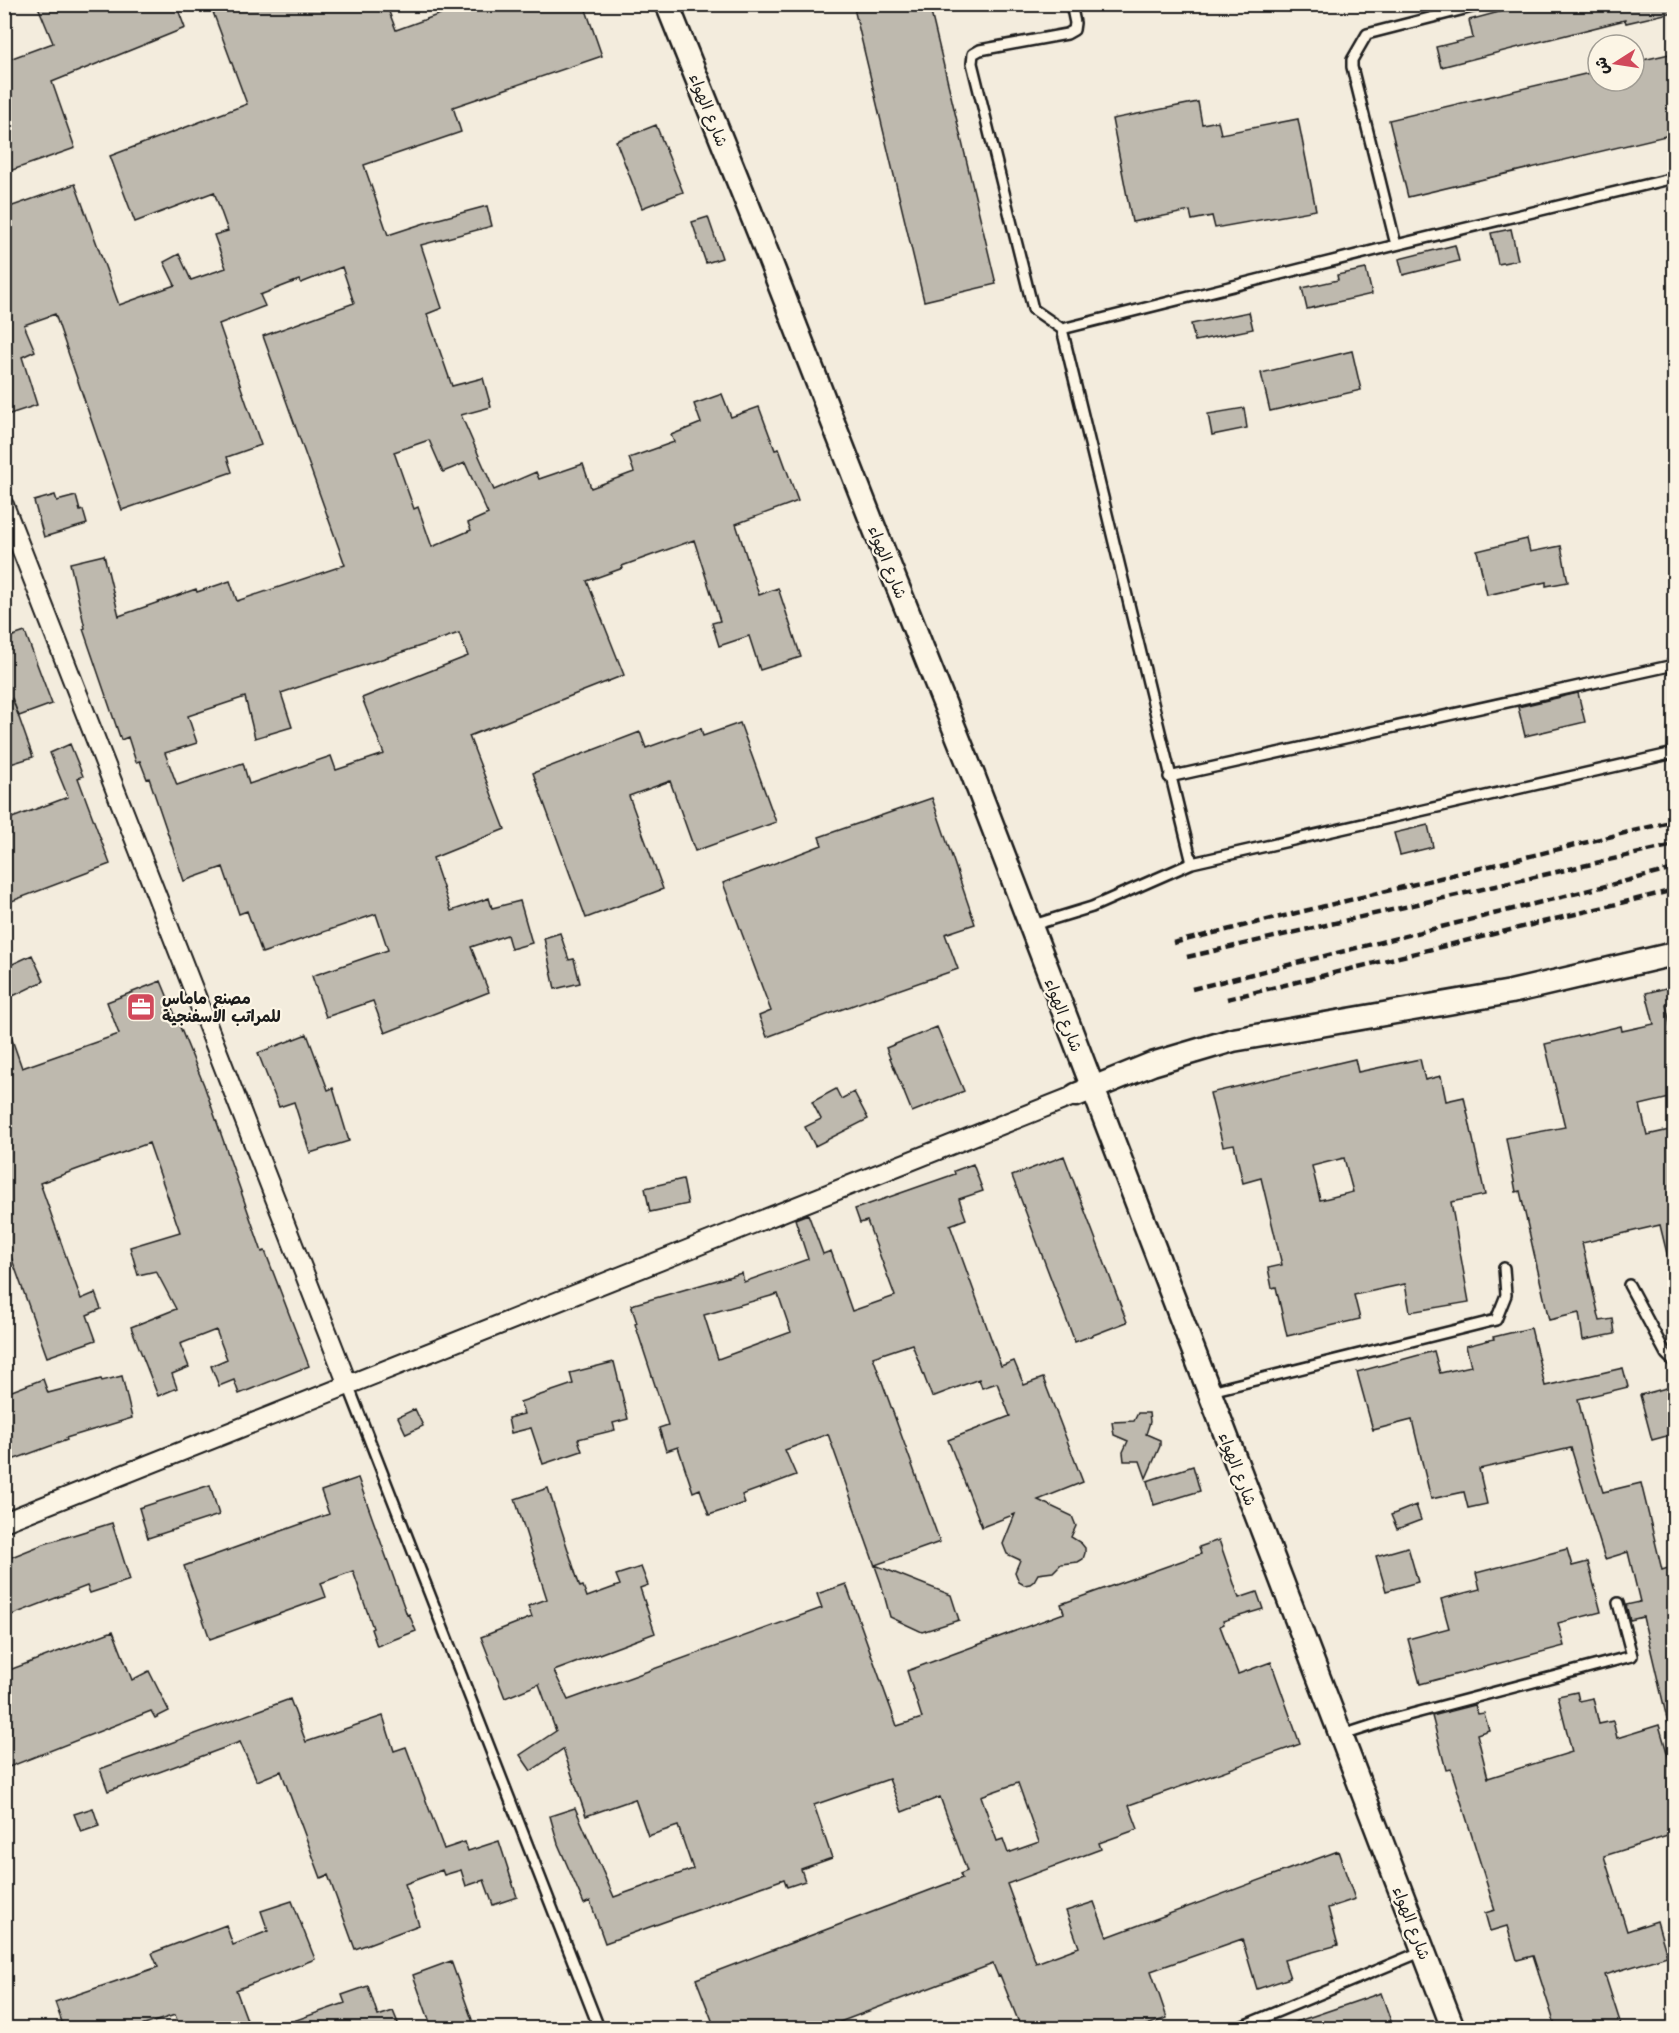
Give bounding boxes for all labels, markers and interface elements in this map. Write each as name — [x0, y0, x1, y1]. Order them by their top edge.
north arrow — [1586, 33, 1646, 93]
text: ش — [1590, 55, 1614, 77]
street label: شارع الهواء — [683, 70, 733, 150]
street label: شارع الهواء — [862, 522, 912, 602]
street label: شارع الهواء — [1039, 975, 1087, 1055]
place label: مصنع ماماس للمراتب الاسفنجية — [162, 988, 281, 1027]
office icon: مصنع ماماس للمراتب الاسفنجية — [125, 991, 157, 1023]
street label: شارع الهواء — [1213, 1429, 1261, 1509]
street label: شارع الهواء — [1387, 1883, 1435, 1963]

